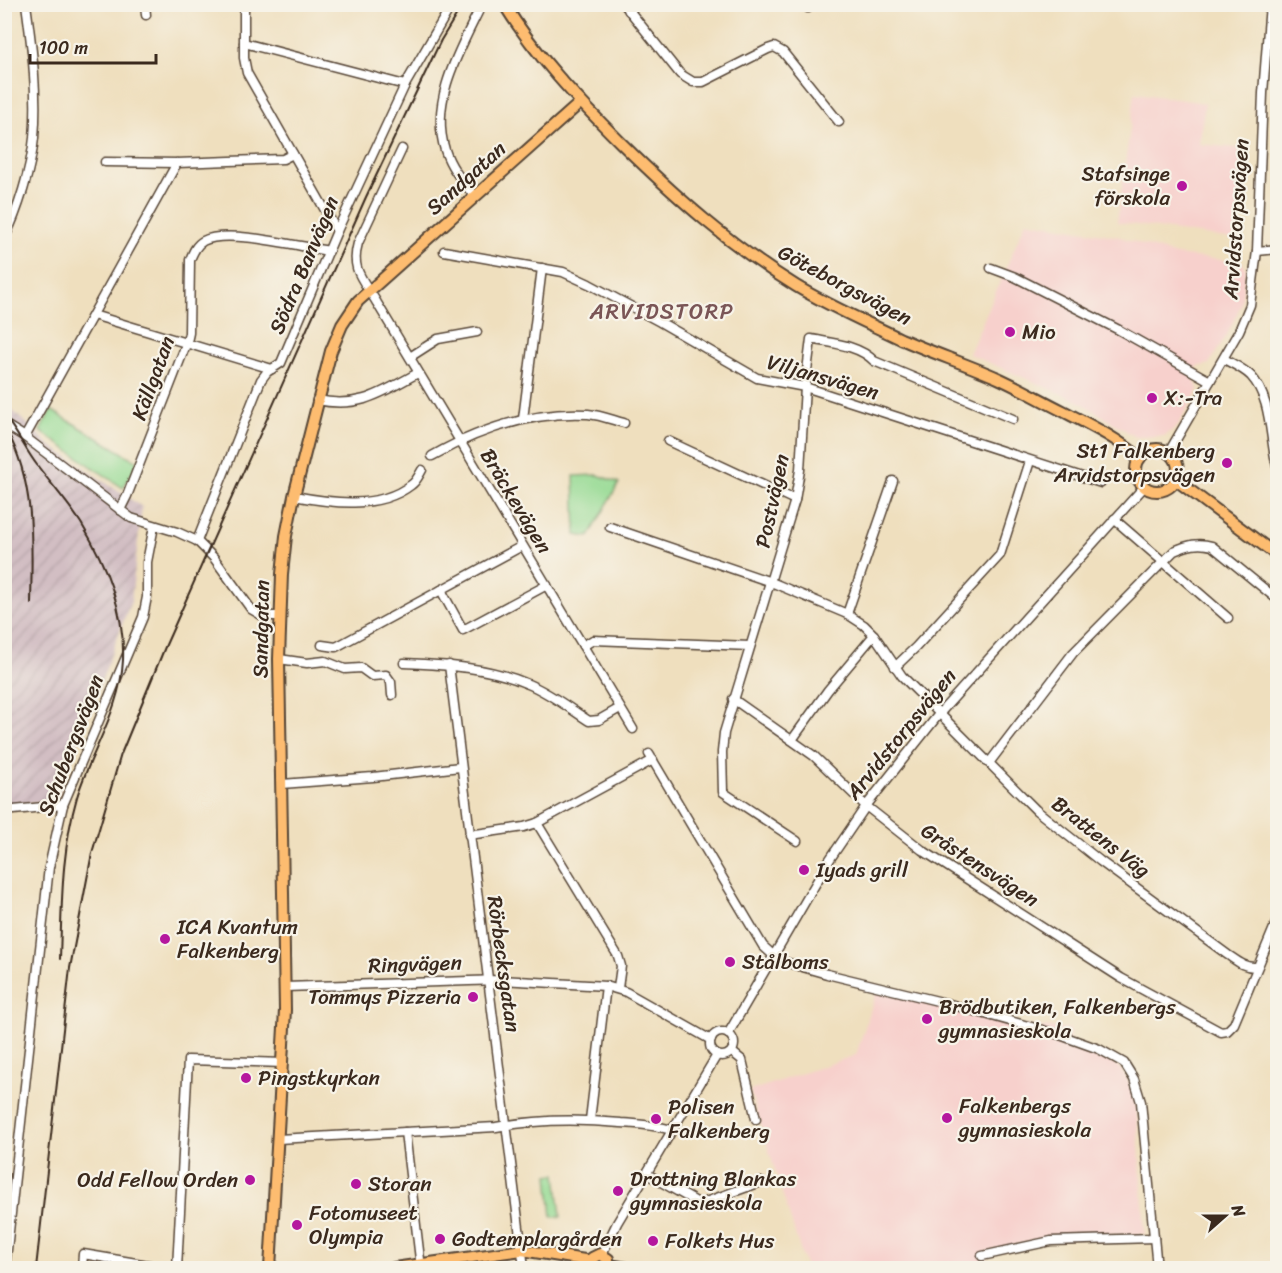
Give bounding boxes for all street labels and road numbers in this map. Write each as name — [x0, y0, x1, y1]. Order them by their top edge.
street label: Sandgatan — [417, 131, 515, 225]
street label: Arvidstorpsvägen — [1211, 137, 1261, 302]
street label: Södra Banvägen — [258, 190, 350, 340]
street label: Göteborgsvägen — [771, 234, 919, 336]
street label: Källgatan — [120, 330, 186, 426]
street label: Viljansvägen — [762, 343, 884, 411]
street label: Bräckevägen — [469, 441, 563, 561]
street label: Postvägen — [744, 450, 800, 552]
street label: Sandgatan — [241, 580, 281, 678]
street label: Arvidstorpsvägen — [835, 660, 966, 809]
street label: Schubergsvägen — [27, 669, 115, 821]
street label: Brattens Väg — [1043, 786, 1160, 889]
street label: Gråstensvägen — [913, 812, 1047, 918]
street label: Rörbecksgatan — [476, 893, 532, 1035]
street label: Ringvägen — [368, 943, 462, 985]

